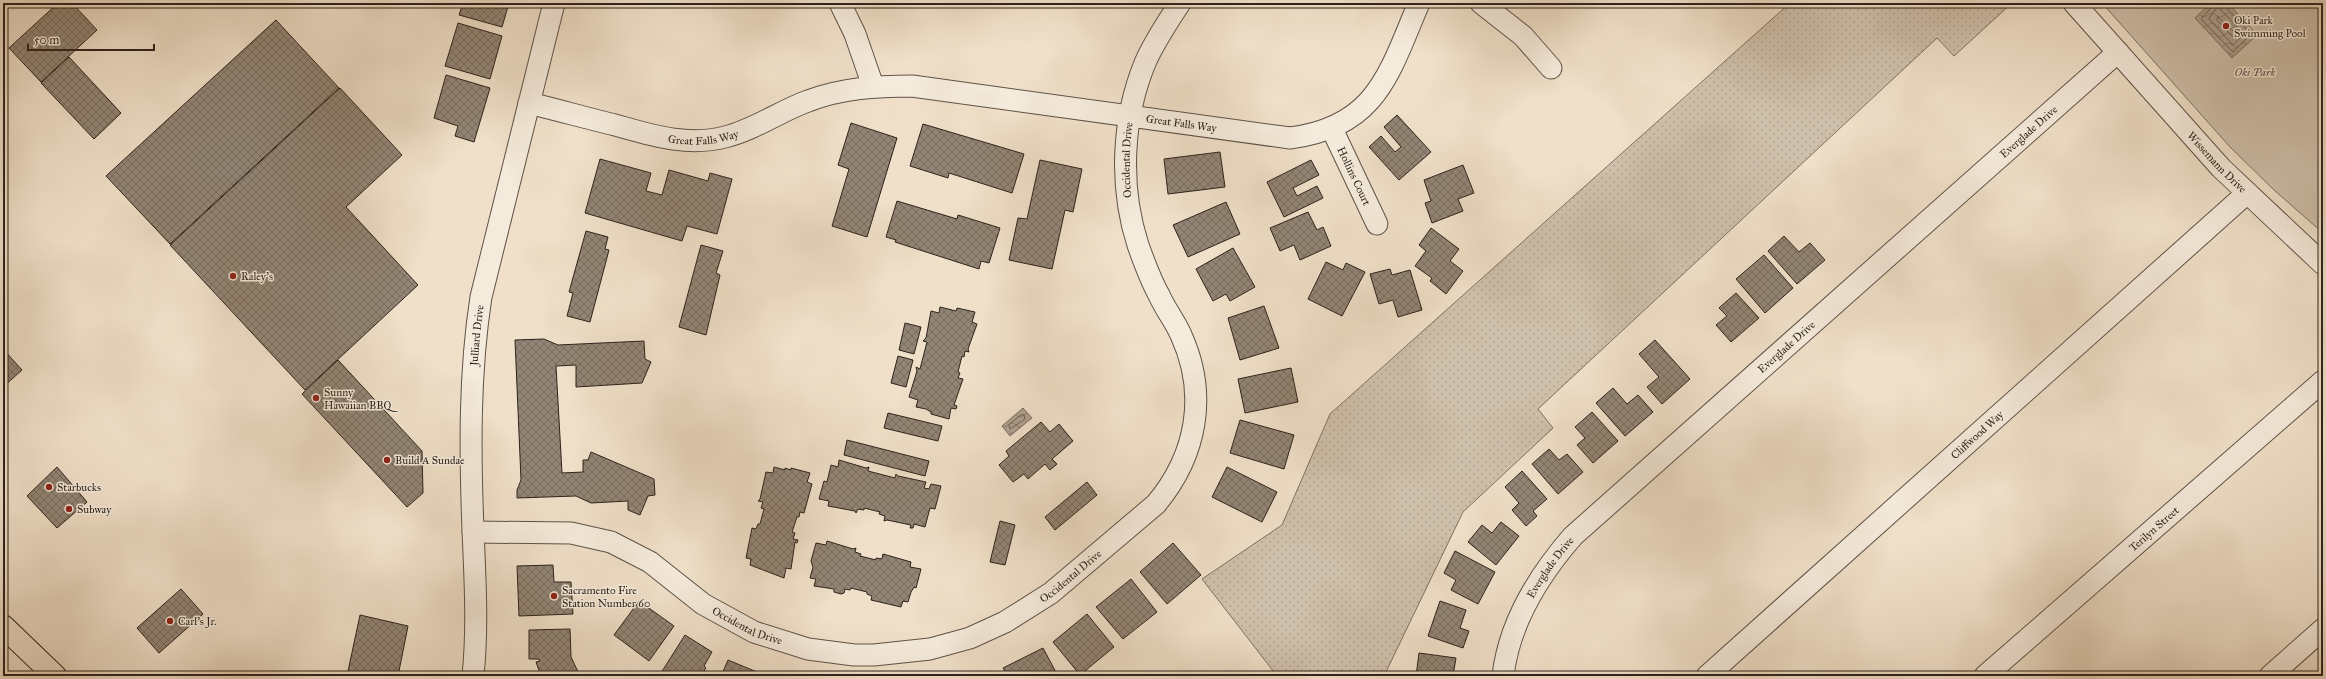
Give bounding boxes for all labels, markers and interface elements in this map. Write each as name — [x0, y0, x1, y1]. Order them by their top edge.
place label: Oki Park Swimming Pool — [2234, 14, 2306, 40]
marker: Oki Park Swimming Pool — [2221, 21, 2231, 31]
scale bar — [28, 26, 154, 52]
text: 50 m — [34, 33, 59, 47]
park label: Oki Park — [2235, 66, 2276, 79]
street label: Everglade Drive — [1997, 102, 2060, 160]
street label: Great Falls Way — [1145, 112, 1218, 134]
street label: Occidental Drive — [1119, 121, 1135, 199]
street label: Great Falls Way — [667, 127, 741, 147]
street label: Wissemann Drive — [2185, 129, 2250, 196]
street label: Hollins Court — [1335, 145, 1374, 207]
place label: Raley's — [241, 270, 273, 283]
marker: Raley's — [228, 271, 238, 281]
street label: Julliard Drive — [467, 304, 486, 367]
street label: Everglade Drive — [1755, 318, 1818, 376]
place label: Sunny Hawaiian BBQ — [324, 386, 399, 412]
marker: Sunny Hawaiian BBQ — [311, 393, 321, 403]
street label: Cliffwood Way — [1948, 407, 2006, 462]
place label: Build A Sundae — [395, 454, 465, 467]
marker: Build A Sundae — [382, 455, 392, 465]
place label: Starbucks — [57, 481, 101, 494]
marker: Starbucks — [44, 482, 54, 492]
place label: Subway — [77, 503, 112, 516]
street label: Terilyn Street — [2126, 503, 2181, 554]
marker: Subway — [64, 504, 74, 514]
street label: Everglade Drive — [1524, 534, 1576, 600]
street label: Occidental Drive — [1037, 547, 1104, 605]
place label: Sacramento Fire Station Number 60 — [562, 584, 650, 610]
marker: Sacramento Fire Station Number 60 — [549, 591, 559, 601]
street label: Occidental Drive — [710, 604, 784, 647]
place label: Carl's Jr. — [178, 615, 217, 629]
marker: Carl's Jr. — [165, 616, 175, 626]

